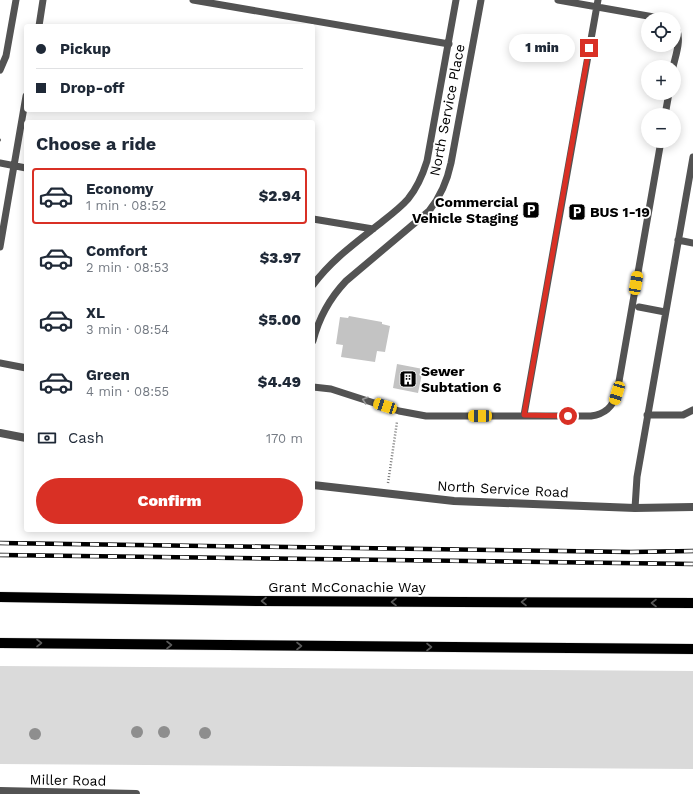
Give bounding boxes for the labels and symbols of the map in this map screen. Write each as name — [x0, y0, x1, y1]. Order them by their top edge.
callout: 1 min — [509, 34, 575, 62]
route end — [580, 39, 598, 57]
street label: North Service Place — [426, 43, 468, 177]
place label: Commercial Vehicle Staging — [412, 194, 518, 226]
parking icon: Commercial Vehicle Staging — [521, 200, 541, 220]
parking icon: BUS 1-19 — [567, 202, 587, 222]
place label: BUS 1-19 — [590, 204, 650, 220]
car — [628, 270, 644, 296]
place label: Sewer Subtation 6 — [421, 363, 502, 395]
building icon: Sewer Subtation 6 — [398, 369, 418, 389]
car — [608, 380, 626, 406]
one-way arrow — [362, 396, 369, 405]
car — [372, 397, 398, 415]
route start — [559, 407, 577, 425]
car — [468, 410, 492, 422]
street label: North Service Road — [437, 478, 569, 500]
street label: Grant McConachie Way — [268, 579, 426, 595]
one-way arrow — [261, 597, 267, 605]
one-way arrow — [391, 598, 397, 606]
one-way arrow — [521, 598, 527, 606]
one-way arrow — [651, 599, 657, 607]
one-way arrow — [36, 639, 42, 648]
one-way arrow — [166, 640, 172, 649]
one-way arrow — [296, 642, 302, 650]
one-way arrow — [426, 643, 432, 651]
street label: Miller Road — [30, 771, 106, 789]

